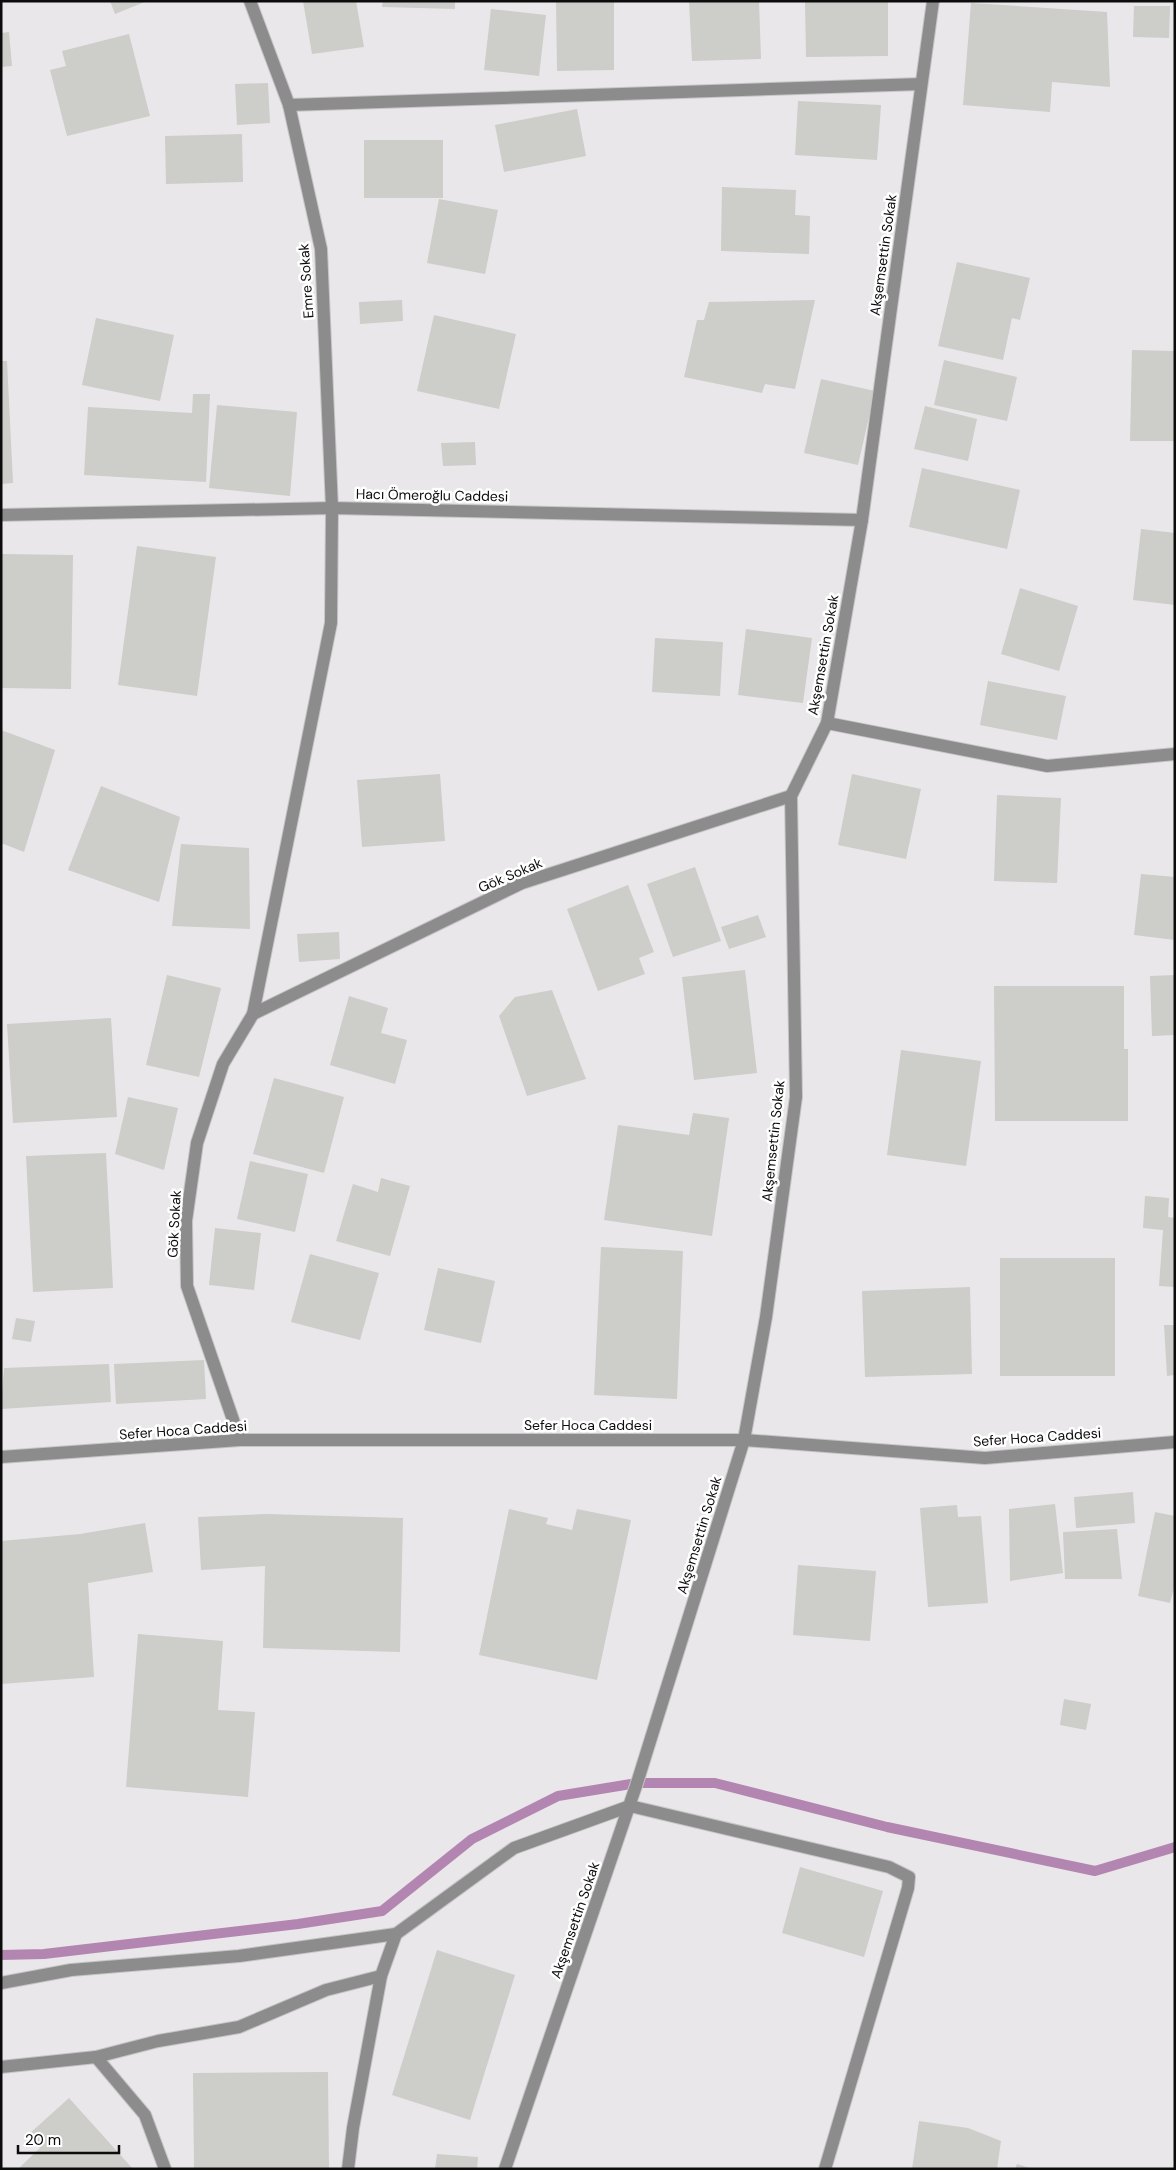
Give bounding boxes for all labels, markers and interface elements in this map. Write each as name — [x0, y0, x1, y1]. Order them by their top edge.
street label: Akşemsettin Sokak — [866, 193, 900, 317]
street label: Emre Sokak — [294, 243, 318, 319]
street label: Hacı Ömeroğlu Caddesi — [356, 485, 508, 505]
street label: Akşemsettin Sokak — [804, 593, 842, 717]
street label: Gök Sokak — [475, 853, 545, 897]
street label: Akşemsettin Sokak — [758, 1079, 788, 1203]
street label: Gök Sokak — [163, 1190, 185, 1258]
street label: Sefer Hoca Caddesi — [524, 1416, 652, 1434]
street label: Sefer Hoca Caddesi — [118, 1417, 248, 1443]
street label: Sefer Hoca Caddesi — [972, 1424, 1102, 1450]
street label: Akşemsettin Sokak — [673, 1474, 725, 1596]
street label: Akşemsettin Sokak — [547, 1859, 603, 1981]
scale bar — [18, 2122, 119, 2154]
text: 20 m — [25, 2130, 61, 2150]

